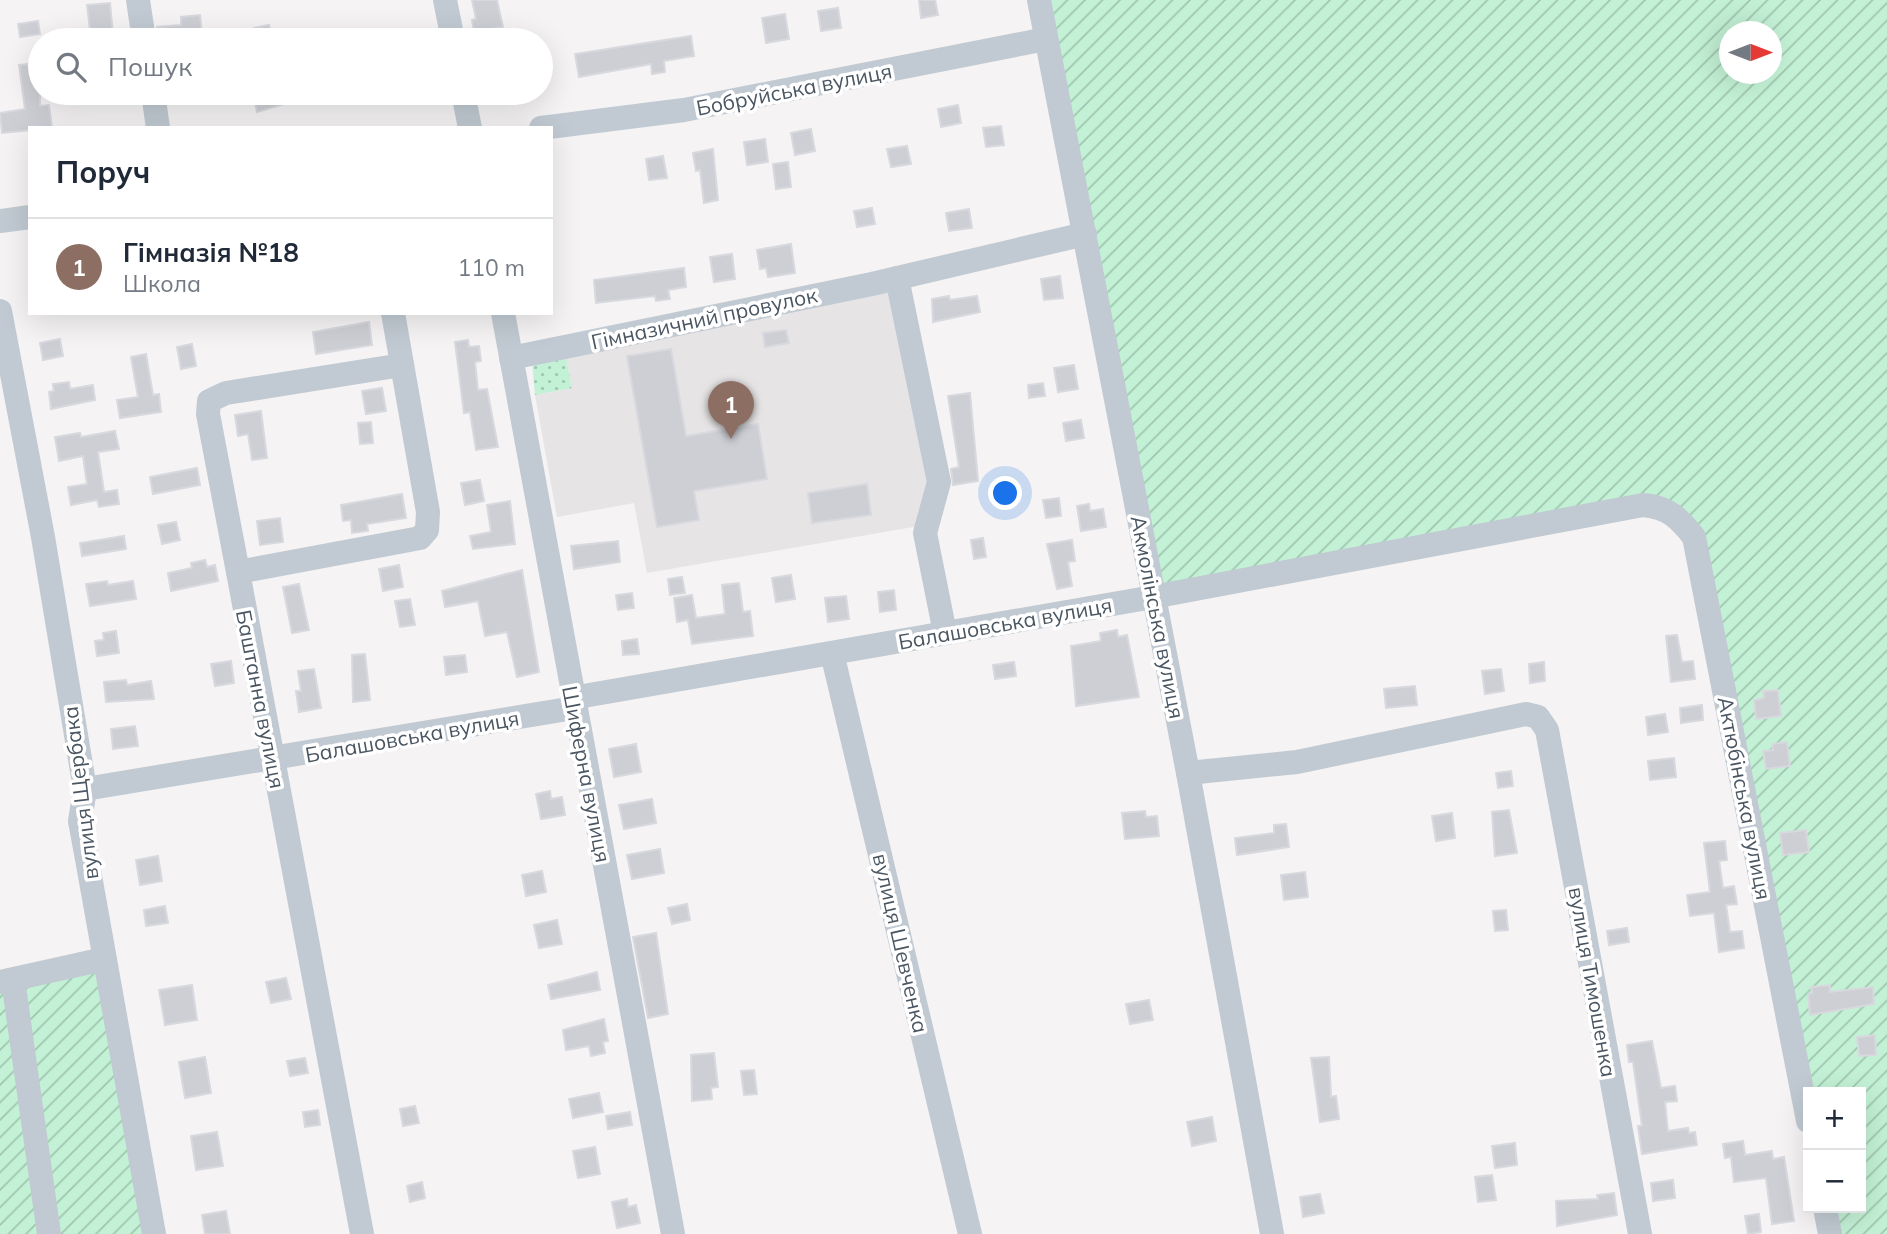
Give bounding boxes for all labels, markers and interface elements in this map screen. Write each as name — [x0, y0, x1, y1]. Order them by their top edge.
north arrow — [1719, 21, 1782, 84]
search box — [28, 28, 553, 105]
icon: search — [52, 48, 90, 86]
text: Пошук — [108, 50, 192, 83]
street label: Бобруйська вулиця — [694, 57, 894, 121]
text: Поруч — [56, 153, 150, 191]
text: Гімназія №18 — [123, 236, 299, 269]
text: 1 — [72, 253, 86, 282]
text: 110 m — [457, 253, 525, 282]
text: Школа — [123, 269, 201, 298]
street label: Гімназичний провулок — [589, 281, 820, 355]
pin: 1 — [708, 381, 754, 439]
your location — [988, 476, 1022, 510]
street label: Акмолінська вулиця — [1126, 513, 1190, 721]
street label: Балашовська вулиця — [896, 591, 1114, 655]
street label: Баштанна вулиця — [231, 607, 291, 791]
street label: Шиферна вулиця — [557, 684, 617, 864]
street label: Актюбінська вулиця — [1713, 694, 1777, 902]
street label: Балашовська вулиця — [303, 704, 521, 768]
street label: вулиця Щербака — [56, 705, 104, 881]
street label: вулиця Шевченка — [868, 851, 934, 1035]
street label: вулиця Тимошенка — [1563, 885, 1623, 1079]
map controls — [1803, 1087, 1866, 1213]
button: + — [1803, 1087, 1866, 1150]
button: − — [1803, 1150, 1866, 1213]

